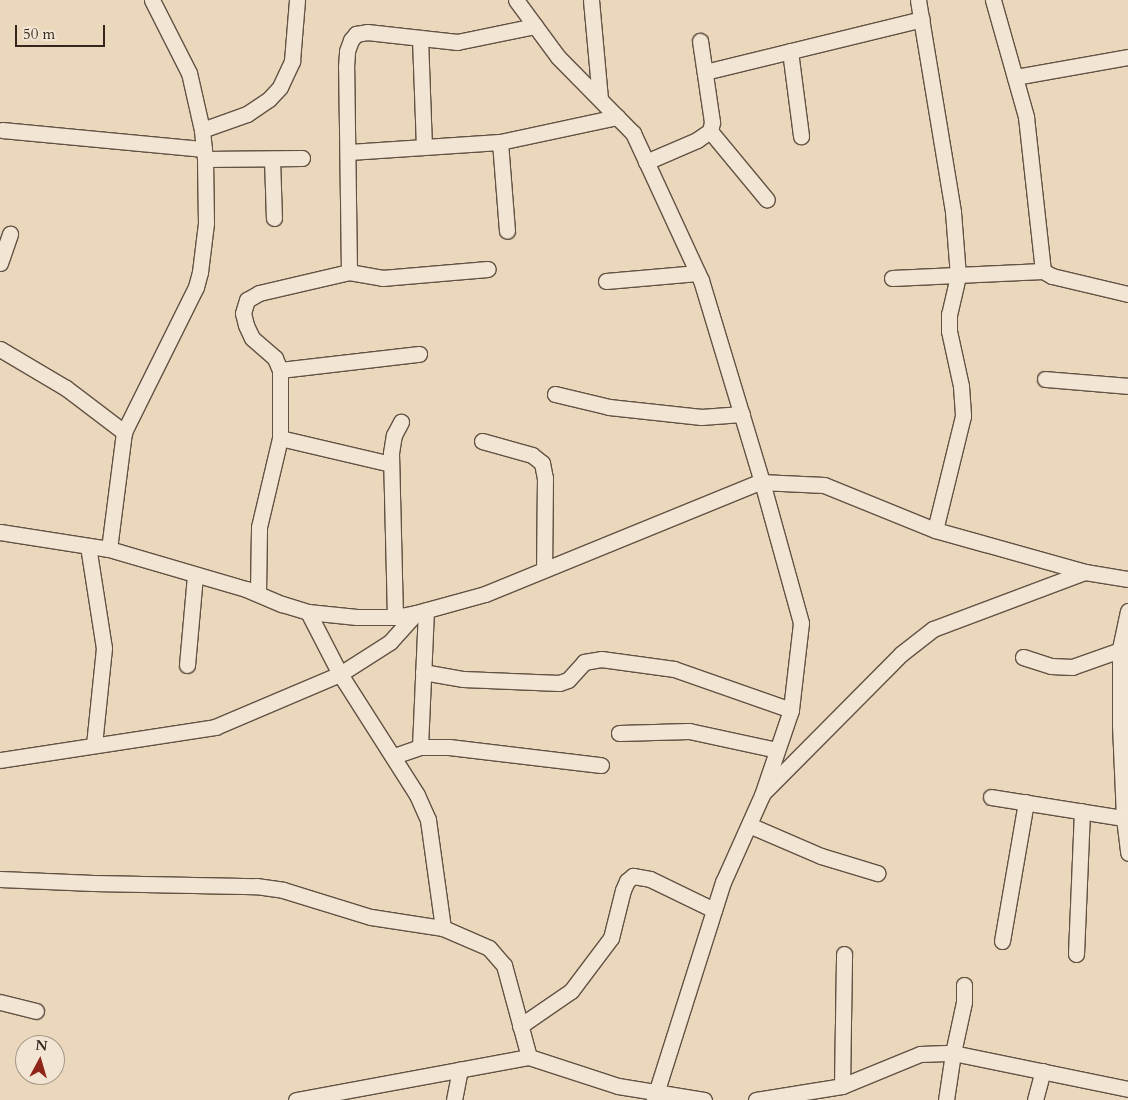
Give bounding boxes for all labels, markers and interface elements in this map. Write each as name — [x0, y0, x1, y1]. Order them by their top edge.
scale bar — [18, 15, 108, 47]
text: 50 m — [23, 24, 55, 44]
north arrow — [15, 1035, 65, 1085]
text: N — [34, 1035, 49, 1056]

